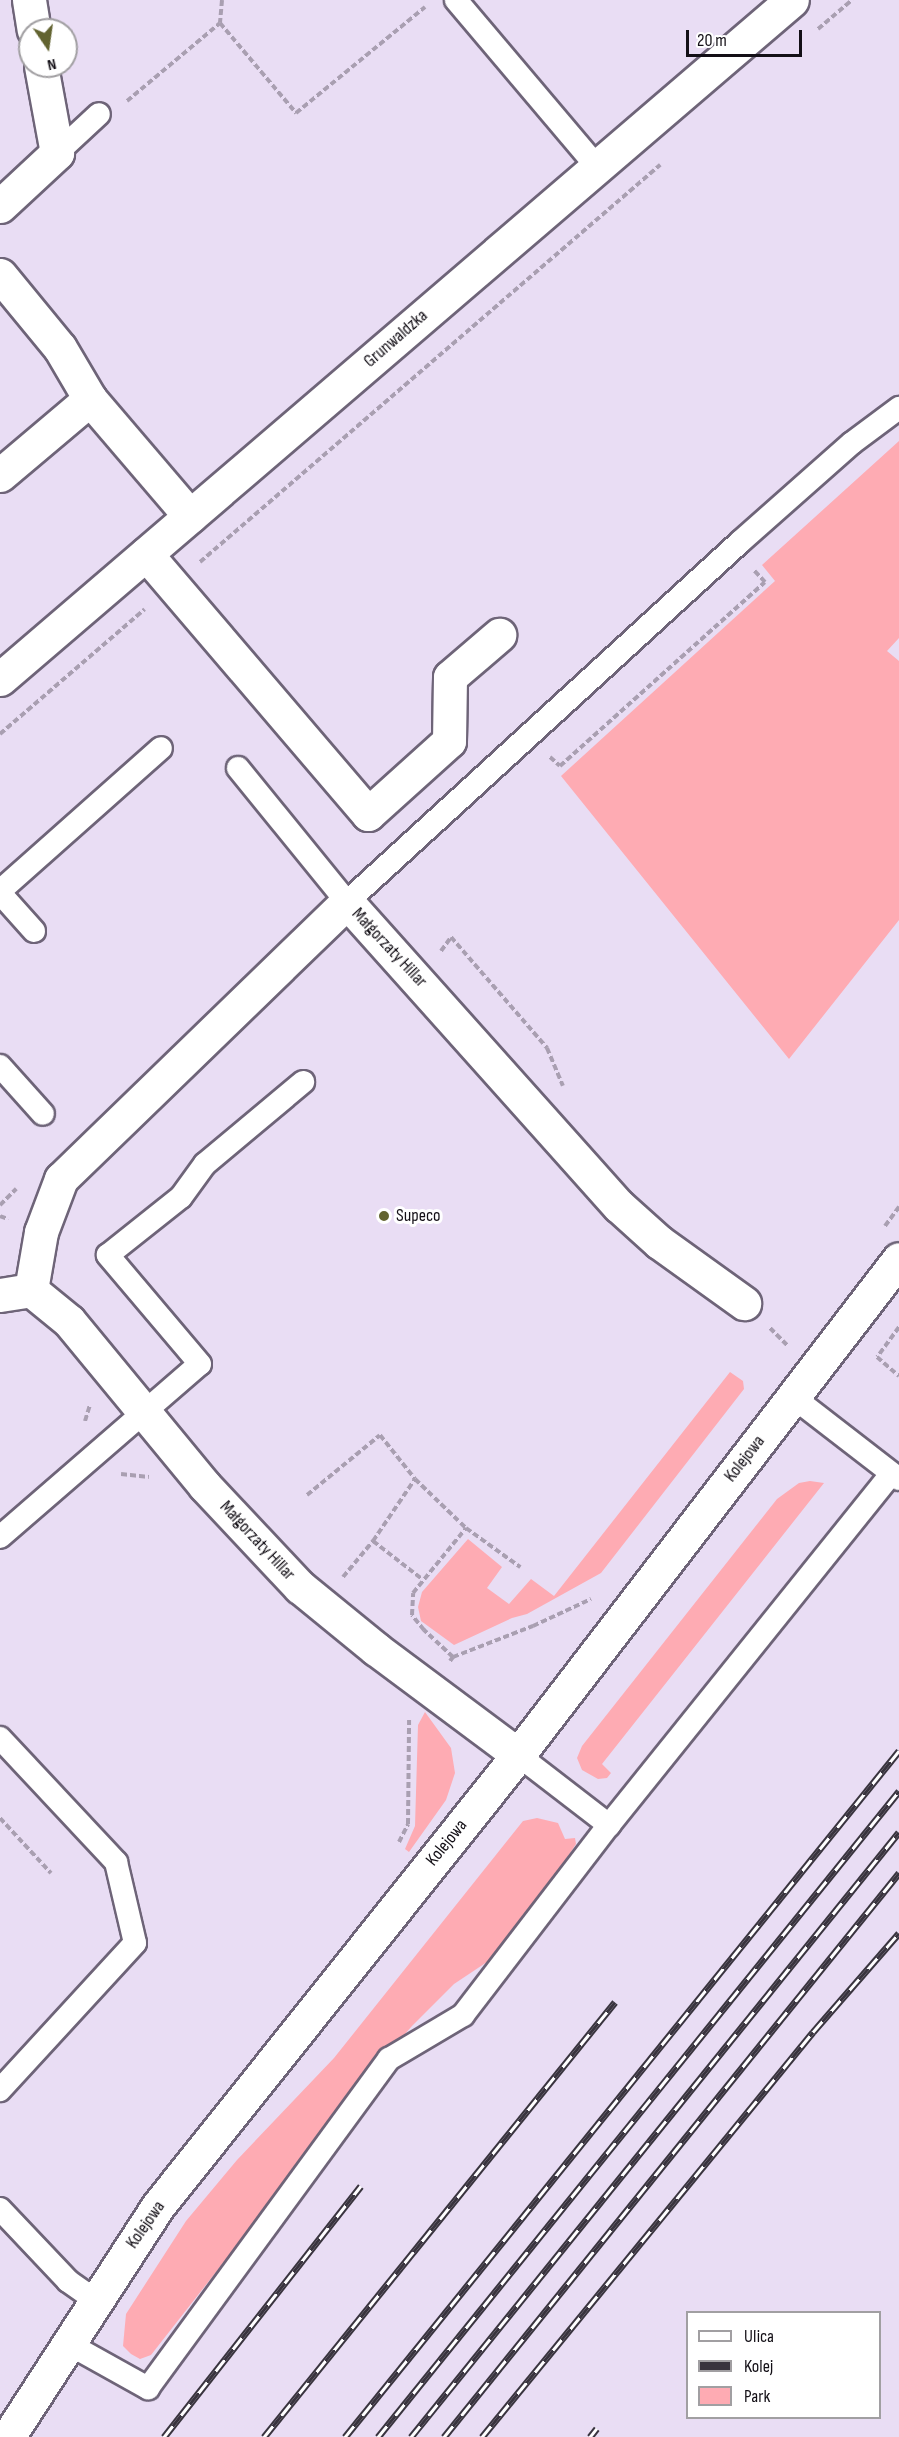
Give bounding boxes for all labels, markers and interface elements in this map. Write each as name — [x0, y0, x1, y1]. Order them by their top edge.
north arrow — [18, 18, 78, 78]
scale bar — [689, 18, 804, 56]
text: 20 m — [697, 30, 727, 51]
text: N — [45, 54, 58, 74]
street label: Grunwaldzka — [360, 305, 432, 373]
street label: Małgorzaty Hillar — [347, 904, 431, 992]
place label: Supeco — [396, 1205, 441, 1227]
marker: Supeco — [377, 1209, 391, 1223]
street label: Kolejowa — [720, 1431, 770, 1487]
street label: Małgorzaty Hillar — [215, 1497, 299, 1585]
street label: Kolejowa — [422, 1815, 472, 1871]
street label: Kolejowa — [122, 2197, 170, 2253]
legend — [686, 2311, 881, 2419]
text: Ulica — [744, 2326, 774, 2347]
text: Kolej — [744, 2356, 773, 2377]
text: Park — [744, 2386, 770, 2407]

